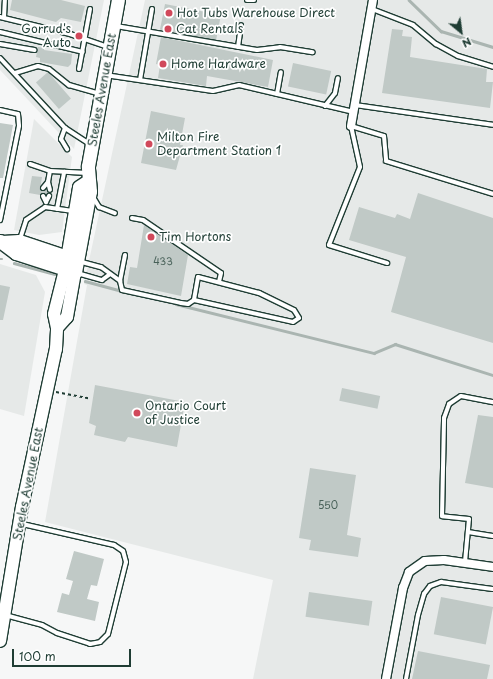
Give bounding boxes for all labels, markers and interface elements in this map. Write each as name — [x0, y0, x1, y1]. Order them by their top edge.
place label: Hot Tubs Warehouse Direct — [177, 6, 335, 20]
marker: Hot Tubs Warehouse Direct — [164, 8, 174, 18]
north arrow — [441, 12, 481, 52]
place label: Gorrud's Auto — [21, 22, 71, 50]
place label: Cat Rentals — [176, 22, 244, 36]
marker: Cat Rentals — [163, 24, 173, 34]
marker: Gorrud's Auto — [74, 31, 84, 41]
street label: Steeles Avenue East — [85, 33, 119, 147]
text: N — [459, 33, 475, 52]
place label: Home Hardware — [171, 57, 266, 71]
marker: Home Hardware — [158, 59, 168, 69]
place label: Milton Fire Department Station 1 — [157, 130, 281, 158]
marker: Milton Fire Department Station 1 — [144, 139, 154, 149]
place label: Tim Hortons — [159, 230, 231, 244]
marker: Tim Hortons — [146, 232, 156, 242]
house number: 433 — [153, 255, 173, 267]
place label: Ontario Court of Justice — [145, 399, 226, 427]
marker: Ontario Court of Justice — [132, 408, 142, 418]
street label: Steeles Avenue East — [10, 427, 46, 541]
house number: 550 — [318, 499, 338, 511]
scale bar — [14, 641, 133, 667]
text: 100 m — [19, 647, 56, 665]

